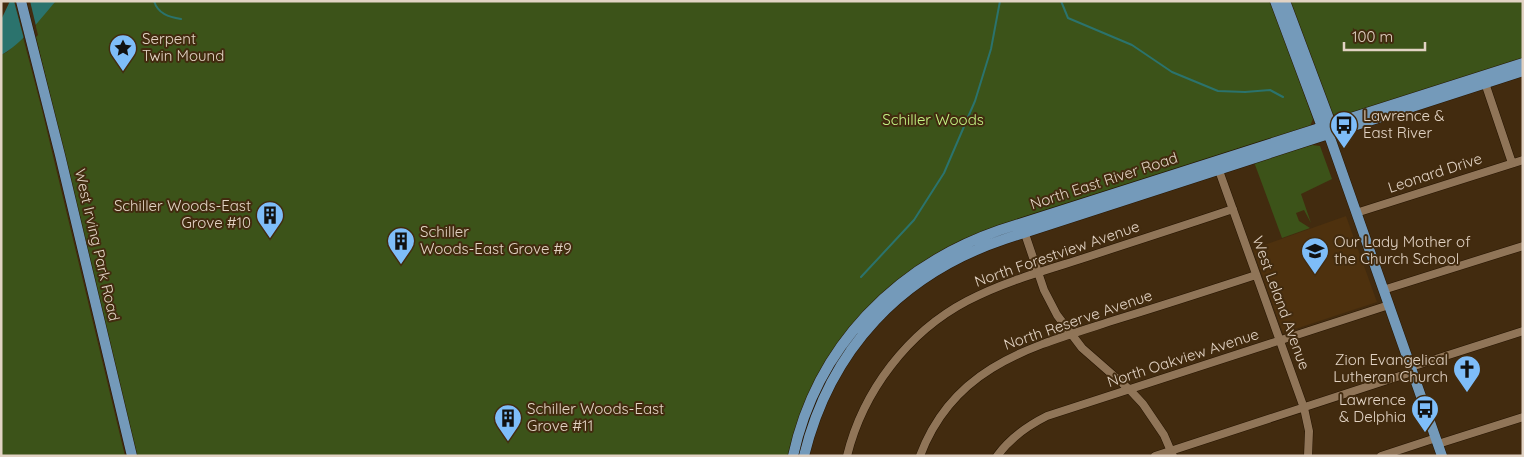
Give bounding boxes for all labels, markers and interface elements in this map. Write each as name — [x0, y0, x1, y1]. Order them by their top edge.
scale bar — [1344, 20, 1425, 52]
text: 100 m — [1352, 27, 1393, 46]
place label: Serpent Twin Mound — [142, 29, 224, 65]
place icon: Serpent Twin Mound — [108, 33, 138, 72]
place label: Lawrence & East River — [1363, 106, 1444, 142]
park label: Schiller Woods — [882, 110, 984, 129]
bus stop icon: Lawrence & East River — [1329, 110, 1359, 149]
street label: North East River Road — [1028, 148, 1180, 213]
street label: Leonard Drive — [1385, 148, 1484, 197]
street label: West Irving Park Road — [71, 167, 124, 323]
place label: Schiller Woods-East Grove #10 — [114, 196, 251, 232]
building icon: Schiller Woods-East Grove #10 — [255, 200, 285, 239]
street label: North Forestview Avenue — [972, 216, 1142, 291]
place label: Schiller Woods-East Grove #9 — [420, 222, 572, 258]
building icon: Schiller Woods-East Grove #9 — [386, 226, 416, 265]
place label: Our Lady Mother of the Church School — [1334, 232, 1471, 268]
street label: West Leland Avenue — [1248, 233, 1315, 372]
school or university icon: Our Lady Mother of the Church School — [1300, 236, 1330, 275]
street label: North Reserve Avenue — [1001, 285, 1155, 354]
street label: North Oakview Avenue — [1105, 324, 1261, 391]
place label: Zion Evangelical Lutheran Church — [1333, 350, 1448, 386]
church icon: Zion Evangelical Lutheran Church — [1452, 354, 1482, 393]
place label: Lawrence & Delphia — [1339, 390, 1406, 426]
bus stop icon: Lawrence & Delphia — [1410, 394, 1440, 433]
place label: Schiller Woods-East Grove #11 — [527, 399, 664, 435]
building icon: Schiller Woods-East Grove #11 — [493, 403, 523, 442]

